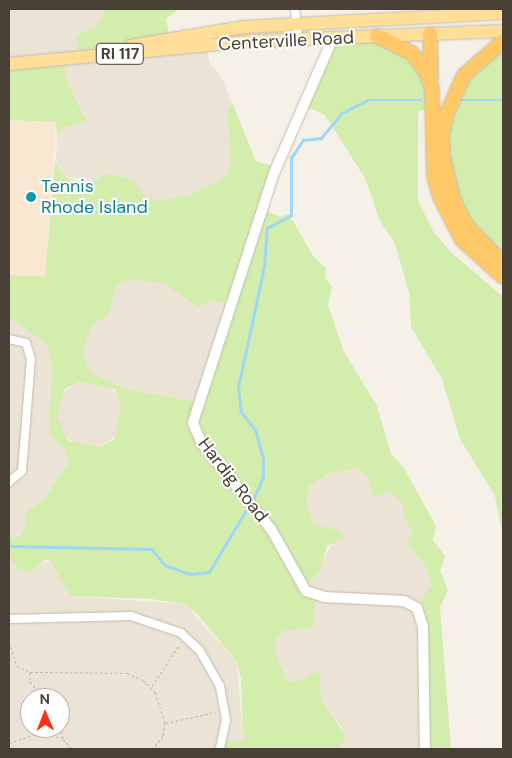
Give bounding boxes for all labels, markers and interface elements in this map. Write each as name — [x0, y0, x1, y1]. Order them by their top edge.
street label: Centerville Road — [218, 27, 354, 55]
road number: RI 117 — [95, 41, 145, 68]
place label: Tennis Rhode Island — [41, 176, 148, 218]
marker: Tennis Rhode Island — [25, 191, 37, 203]
street label: Hardig Road — [193, 434, 273, 526]
north arrow — [20, 688, 70, 738]
text: N — [39, 690, 50, 708]

